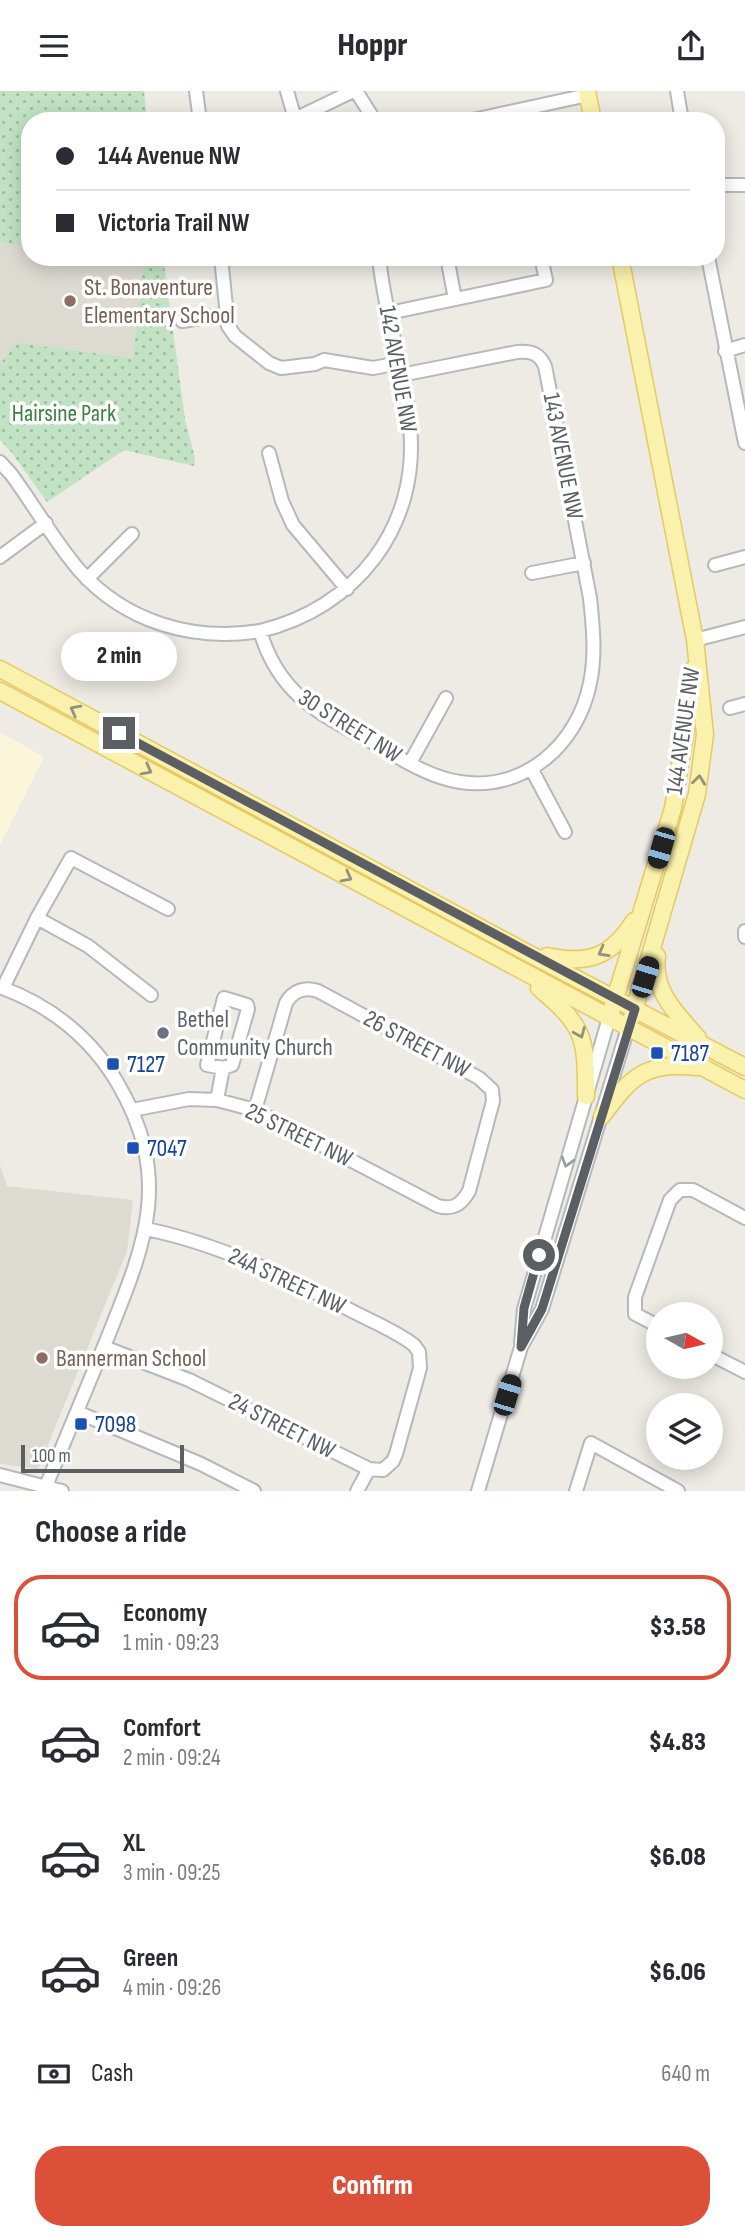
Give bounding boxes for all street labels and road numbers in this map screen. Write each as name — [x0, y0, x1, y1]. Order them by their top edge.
street label: 142 AVENUE NW — [373, 303, 423, 435]
street label: 143 AVENUE NW — [537, 390, 590, 522]
street label: 144 AVENUE NW — [660, 665, 706, 797]
street label: 30 STREET NW — [293, 683, 407, 769]
street label: 26 STREET NW — [359, 1004, 476, 1084]
street label: 25 STREET NW — [241, 1097, 358, 1174]
street label: 24A STREET NW — [224, 1241, 351, 1321]
street label: 24 STREET NW — [224, 1387, 340, 1465]

